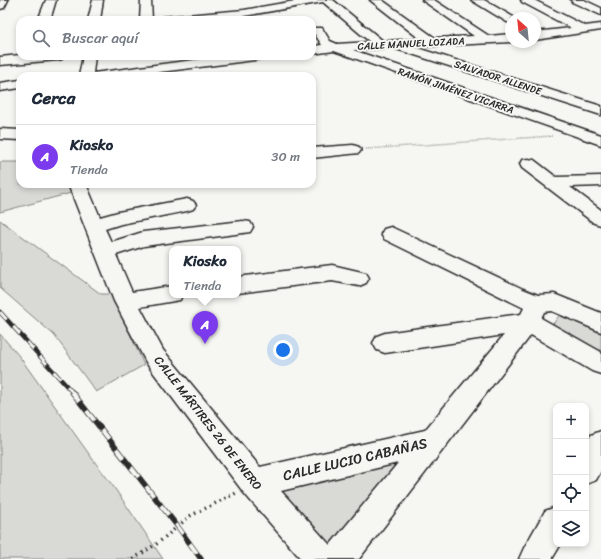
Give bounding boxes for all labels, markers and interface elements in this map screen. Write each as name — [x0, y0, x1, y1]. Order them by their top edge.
north arrow — [505, 12, 541, 48]
search box — [16, 16, 316, 60]
text: Buscar aquí — [62, 25, 139, 51]
icon: search — [30, 27, 52, 49]
street label: CALLE MANUEL LOZADA — [357, 32, 465, 56]
street label: SALVADOR ALLENDE — [452, 55, 545, 101]
street label: RAMÓN JIMÉNEZ VICARRA — [395, 63, 516, 119]
text: Cerca — [32, 83, 75, 113]
text: Kiosko — [70, 132, 113, 158]
text: A — [41, 145, 49, 168]
text: 30 m — [271, 145, 300, 168]
text: Tienda — [70, 158, 108, 181]
popup — [169, 246, 241, 298]
text: Kiosko — [183, 248, 227, 274]
text: Tienda — [183, 274, 221, 297]
pin: A — [192, 311, 218, 344]
your location — [273, 340, 293, 360]
street label: CALLE MÁRTIRES 26 DE ENERO — [148, 351, 268, 495]
map controls — [553, 403, 589, 547]
button: + — [553, 403, 589, 439]
street label: CALLE LUCIO CABAÑAS — [280, 431, 430, 488]
button: − — [553, 439, 589, 475]
button: locate — [553, 475, 589, 511]
button: layers — [553, 511, 589, 547]

